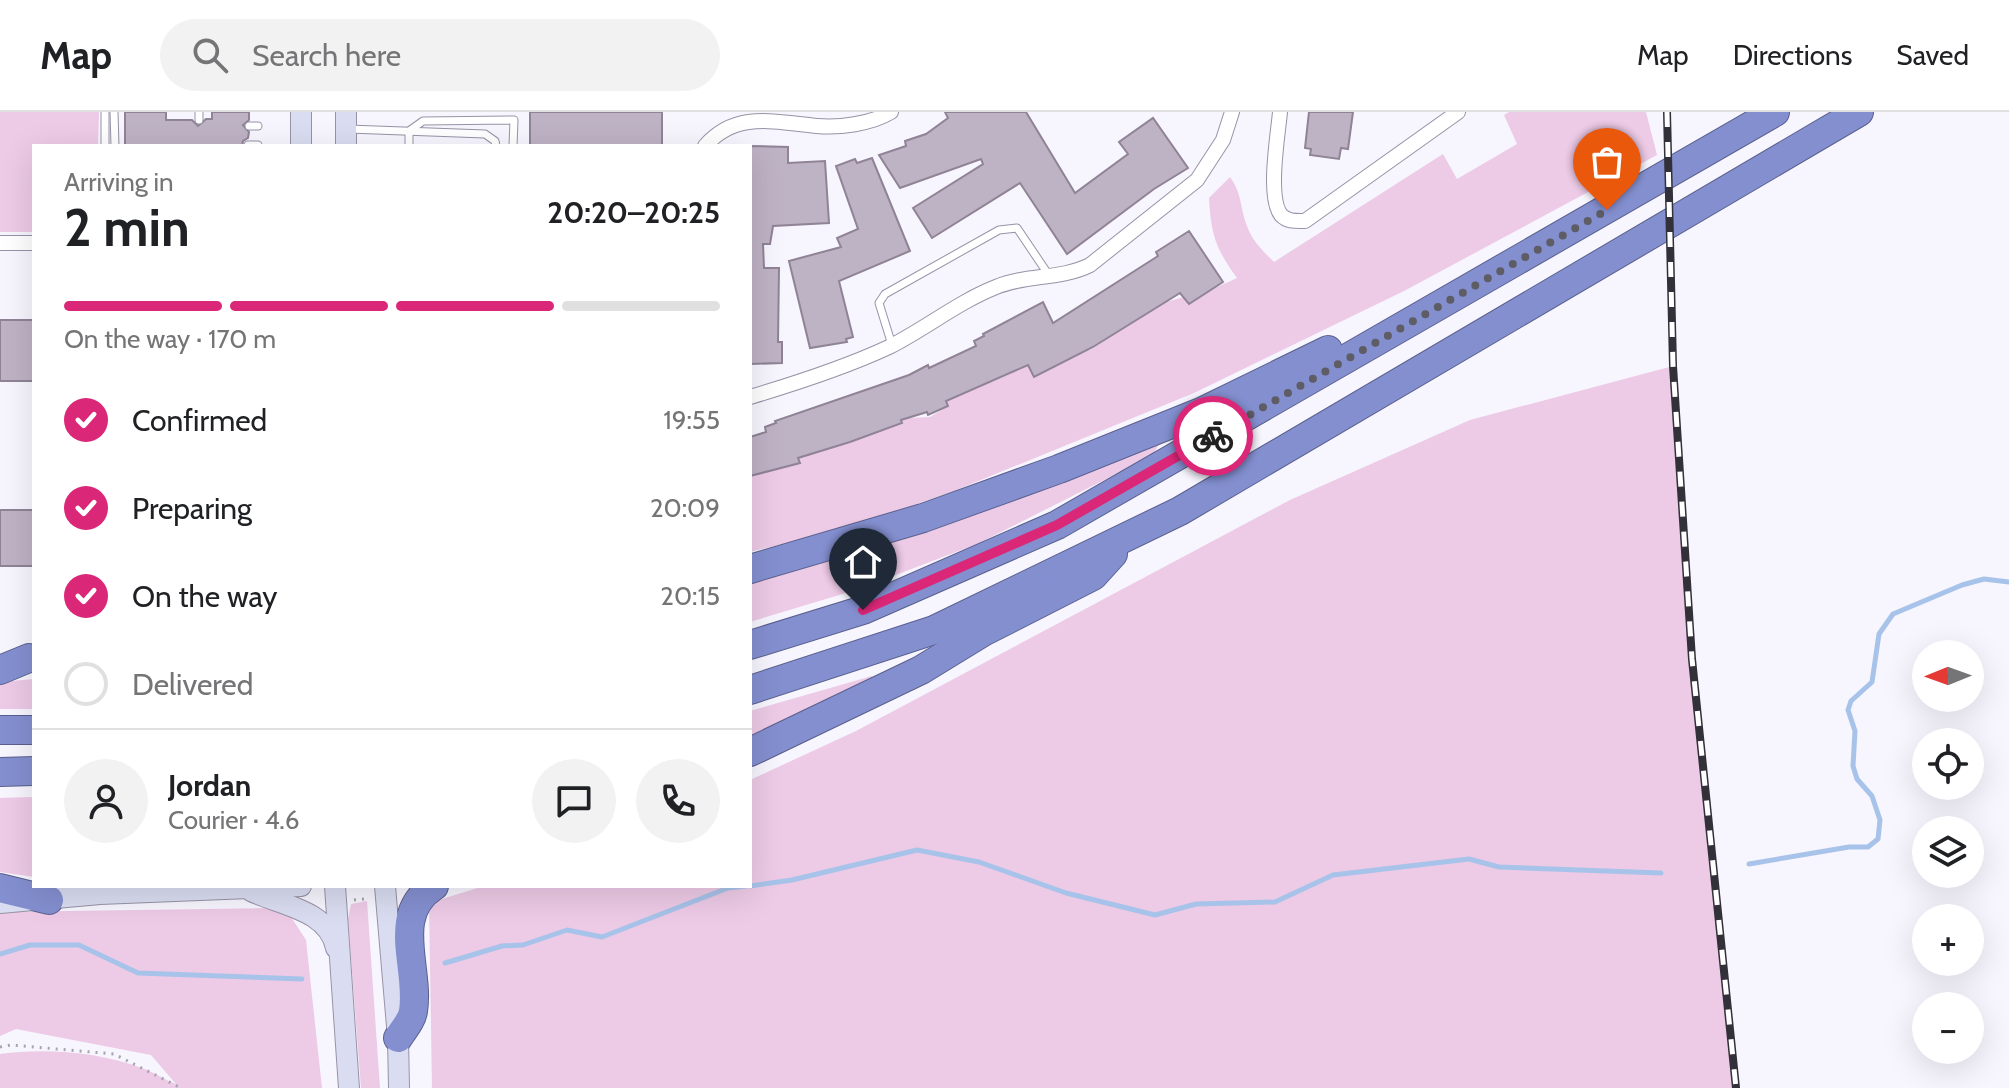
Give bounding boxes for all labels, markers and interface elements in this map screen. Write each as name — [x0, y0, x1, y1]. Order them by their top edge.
search box — [160, 19, 720, 91]
text: Map — [40, 32, 112, 79]
icon: search — [188, 33, 232, 77]
text: Search here — [252, 37, 401, 74]
text: Map — [1637, 38, 1689, 72]
text: Directions — [1733, 38, 1852, 72]
text: Saved — [1896, 38, 1969, 72]
pin — [1573, 128, 1641, 210]
icon: bag — [1585, 140, 1629, 184]
text: Arriving in — [64, 166, 174, 198]
text: 20:20–20:25 — [547, 194, 720, 231]
text: 2 min — [64, 196, 190, 259]
text: On the way · 170 m — [64, 323, 276, 355]
courier — [1173, 396, 1253, 476]
icon: check — [64, 398, 108, 442]
text: Confirmed — [132, 402, 267, 439]
text: 19:55 — [663, 404, 720, 436]
icon: bike — [1191, 414, 1235, 458]
icon: check — [64, 486, 108, 530]
text: Preparing — [132, 490, 252, 527]
text: 20:09 — [650, 492, 720, 524]
pin — [829, 528, 897, 610]
icon: home — [841, 540, 885, 584]
icon: check — [64, 574, 108, 618]
text: On the way — [132, 578, 277, 615]
text: 20:15 — [660, 580, 720, 612]
north arrow — [1912, 640, 1984, 712]
map controls — [1912, 640, 1984, 1064]
text: Delivered — [132, 666, 253, 703]
button: locate — [1912, 728, 1984, 800]
button: person — [64, 759, 148, 843]
button: chat — [532, 759, 616, 843]
button: phone — [636, 759, 720, 843]
text: Jordan — [168, 767, 251, 804]
text: Courier · 4.6 — [168, 804, 300, 836]
button: layers — [1912, 816, 1984, 888]
button: + — [1912, 904, 1984, 976]
button: − — [1912, 992, 1984, 1064]

